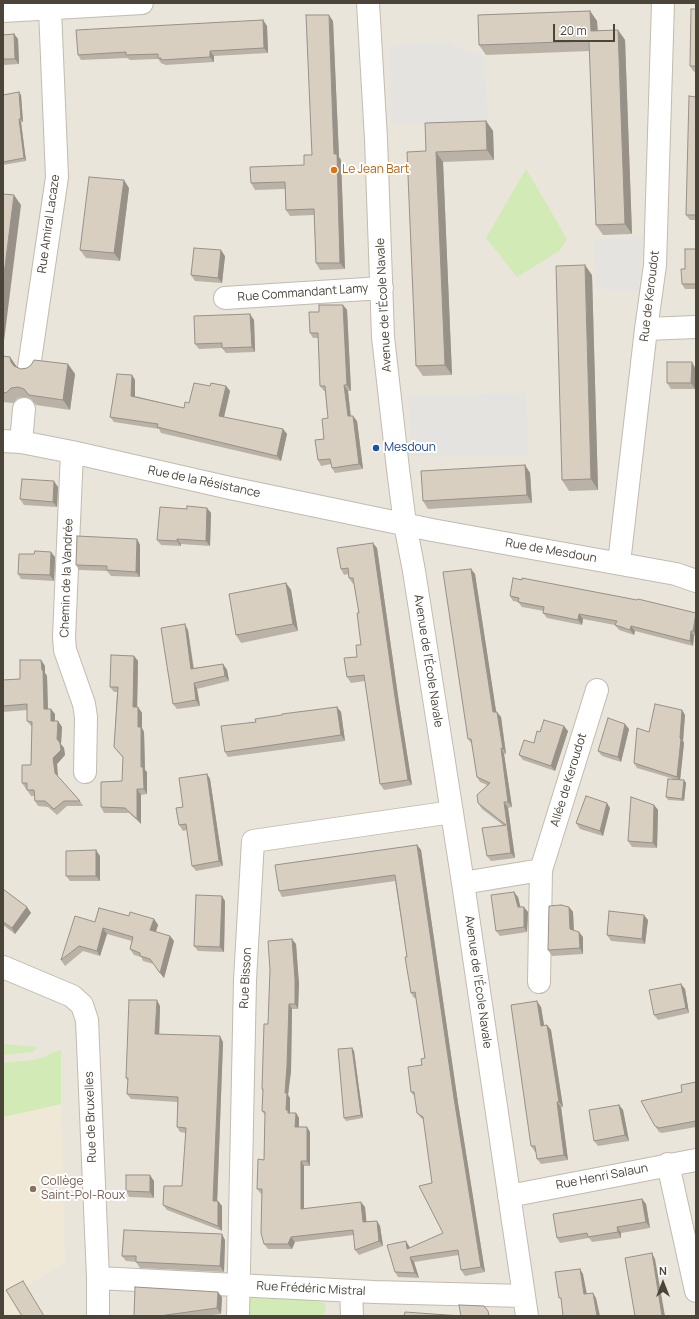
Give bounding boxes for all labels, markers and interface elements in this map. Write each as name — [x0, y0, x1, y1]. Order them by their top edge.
scale bar — [555, 16, 617, 42]
text: 20 m — [560, 22, 587, 39]
place label: Le Jean Bart — [342, 163, 409, 177]
marker: Le Jean Bart — [329, 165, 339, 175]
street label: Rue Amiral Lacaze — [35, 174, 63, 274]
street label: Avenue de l'École Navale — [373, 237, 395, 373]
street label: Rue de Keroudot — [637, 250, 663, 342]
street label: Rue Commandant Lamy — [237, 281, 369, 305]
place label: Mesdoun — [384, 441, 436, 455]
marker: Mesdoun — [371, 443, 381, 453]
street label: Rue de la Résistance — [146, 463, 262, 501]
street label: Chemin de la Vandrée — [58, 518, 76, 638]
street label: Rue de Mesdoun — [504, 536, 598, 566]
street label: Avenue de l'École Navale — [410, 593, 446, 729]
street label: Allée de Keroudot — [548, 731, 590, 829]
street label: Avenue de l'École Navale — [462, 914, 494, 1050]
street label: Rue Bisson — [237, 947, 255, 1009]
street label: Rue de Bruxelles — [82, 1071, 100, 1163]
street label: Rue Henri Salaun — [555, 1161, 649, 1193]
place label: Collège Saint-Pol-Roux — [41, 1175, 125, 1203]
marker: Collège Saint-Pol-Roux — [28, 1184, 38, 1194]
north arrow — [643, 1263, 683, 1303]
text: N — [659, 1263, 667, 1278]
street label: Rue Frédéric Mistral — [256, 1279, 366, 1299]

